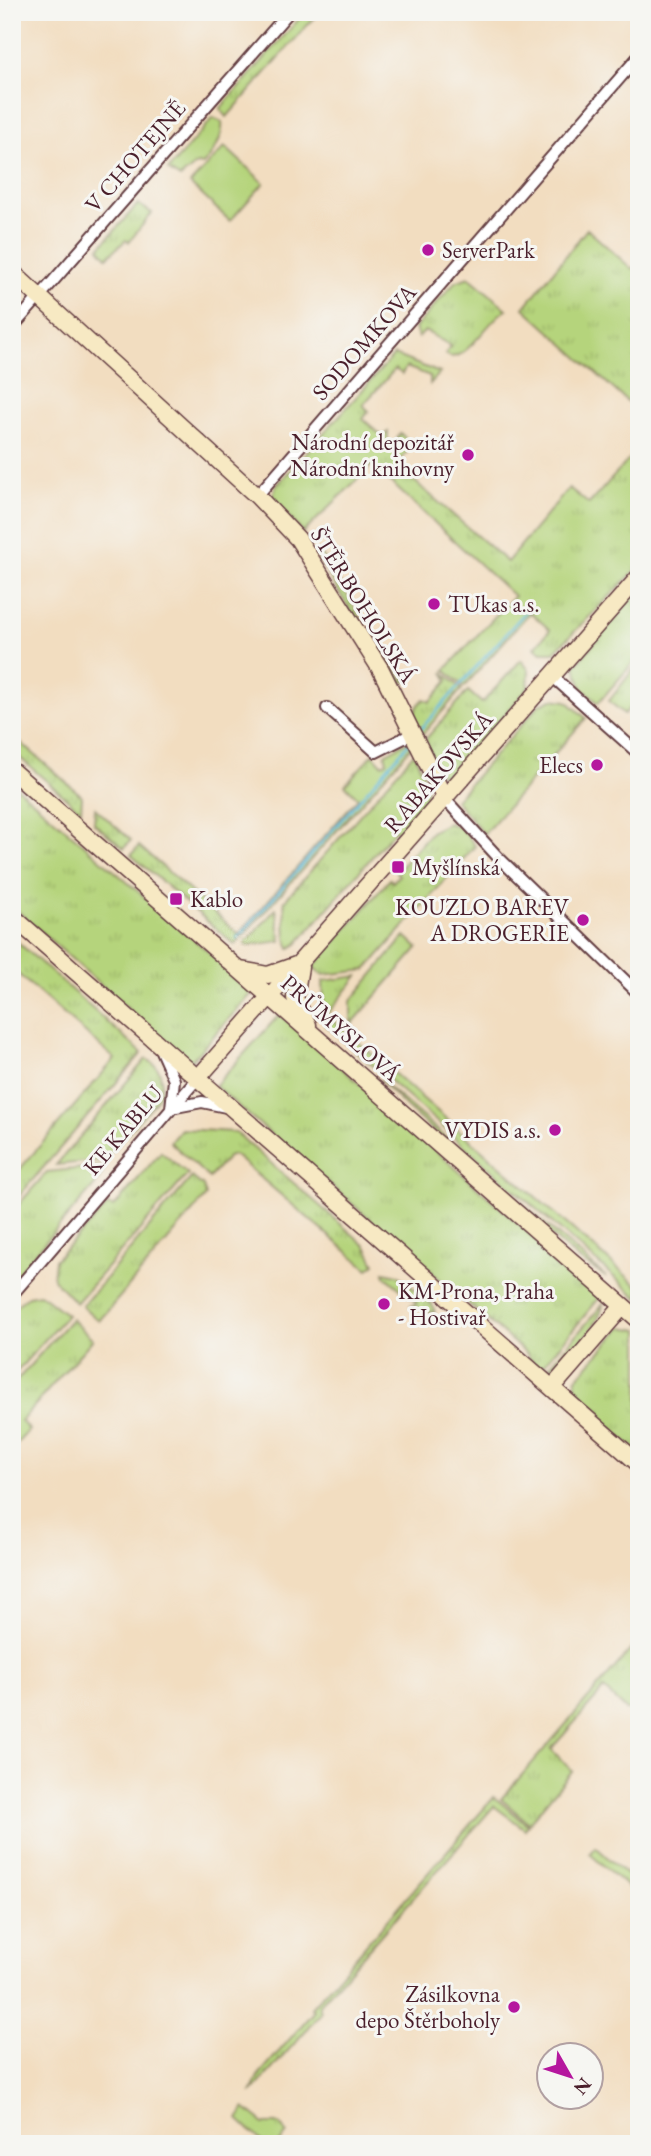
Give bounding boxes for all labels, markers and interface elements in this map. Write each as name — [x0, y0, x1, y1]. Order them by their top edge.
street label: V CHOTEJNĚ — [78, 94, 192, 218]
place label: ServerPark — [442, 235, 536, 265]
marker: ServerPark — [420, 242, 436, 258]
street label: SODOMKOVA — [305, 277, 423, 406]
place label: Národní depozitář Národní knihovny — [291, 427, 455, 483]
marker: Národní depozitář Národní knihovny — [460, 447, 476, 463]
street label: ŠTĚRBOHOLSKÁ — [304, 521, 425, 690]
place label: TUkas a.s. — [448, 589, 540, 619]
marker: TUkas a.s. — [426, 596, 442, 612]
street label: RABAKOVSKÁ — [377, 704, 500, 839]
place label: Elecs — [539, 750, 583, 780]
marker: Elecs — [589, 757, 605, 773]
place label: Myšlínská — [412, 852, 501, 882]
marker: Myšlínská — [390, 859, 406, 875]
place label: Kablo — [190, 884, 243, 914]
marker: Kablo — [168, 891, 184, 907]
place label: KOUZLO BAREV A DROGERIE — [395, 892, 570, 948]
marker: KOUZLO BAREV A DROGERIE — [575, 912, 591, 928]
street label: PRŮMYSLOVÁ — [275, 968, 408, 1089]
street label: KE KABLU — [77, 1079, 169, 1181]
place label: VYDIS a.s. — [445, 1115, 541, 1145]
marker: VYDIS a.s. — [547, 1122, 563, 1138]
place label: KM-Prona, Praha - Hostivař — [398, 1276, 555, 1332]
marker: KM-Prona, Praha - Hostivař — [376, 1296, 392, 1312]
place label: Zásilkovna depo Štěrboholy — [356, 1979, 501, 2035]
marker: Zásilkovna depo Štěrboholy — [506, 1999, 522, 2015]
north arrow — [536, 2040, 606, 2110]
text: N — [568, 2073, 597, 2101]

